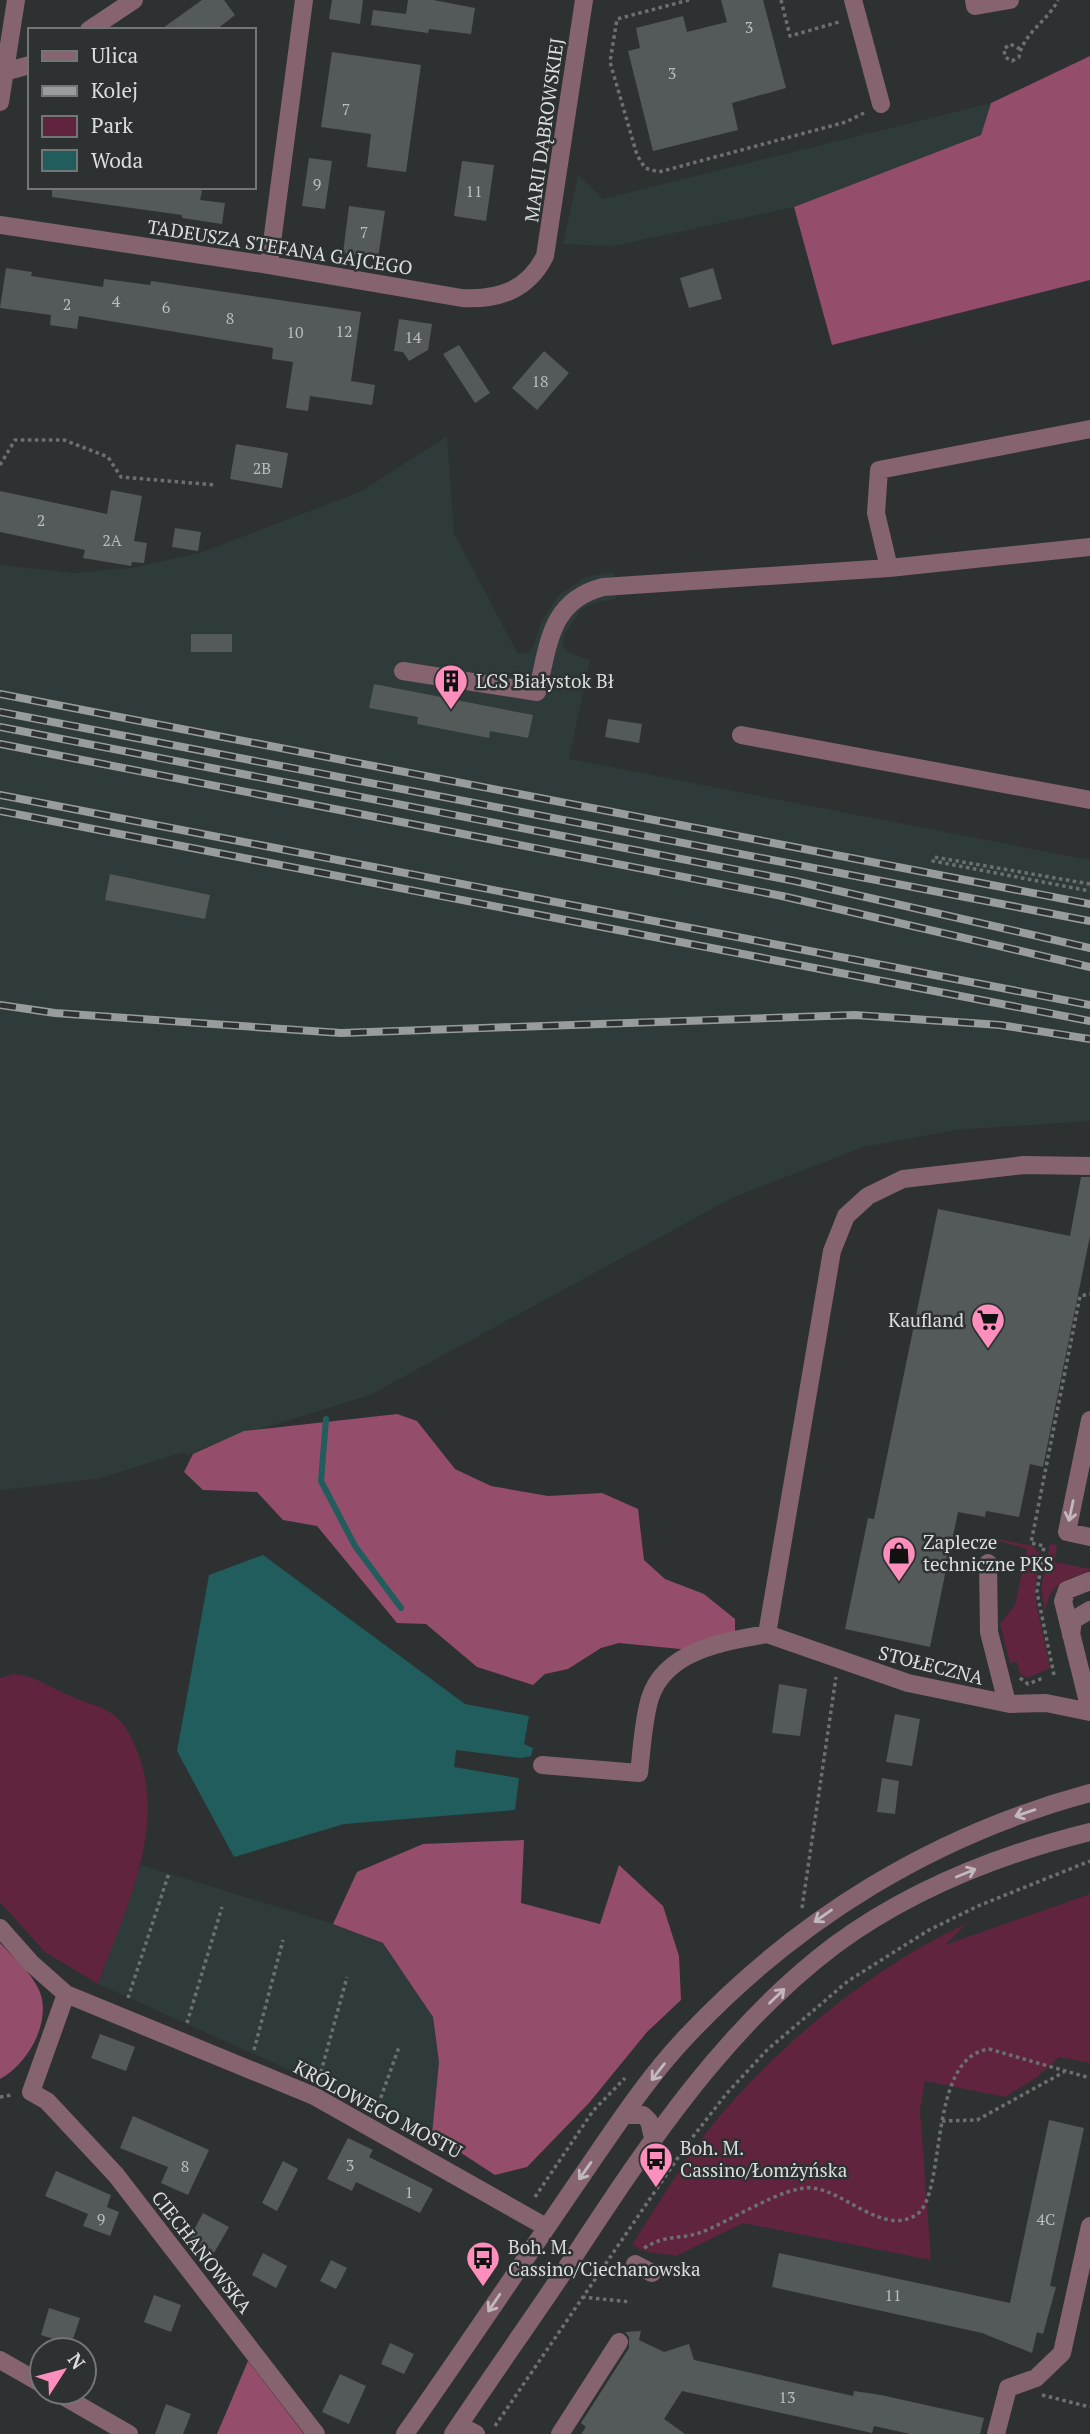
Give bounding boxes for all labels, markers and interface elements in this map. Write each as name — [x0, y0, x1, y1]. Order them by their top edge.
house number: 3 — [745, 16, 753, 38]
legend — [28, 28, 256, 189]
street label: MARII DĄBROWSKIEJ — [518, 36, 570, 224]
text: Ulica — [91, 41, 139, 69]
house number: 3 — [668, 62, 676, 84]
text: Kolej — [91, 76, 138, 104]
house number: 7 — [342, 98, 350, 120]
text: Park — [91, 111, 133, 139]
text: Woda — [91, 146, 144, 174]
house number: 9 — [313, 173, 321, 195]
house number: 11 — [465, 180, 483, 202]
street label: TADEUSZA STEFANA GAJCEGO — [146, 213, 414, 280]
house number: 7 — [360, 221, 368, 243]
house number: 4 — [112, 290, 121, 312]
house number: 2 — [63, 293, 71, 315]
house number: 6 — [162, 296, 171, 318]
house number: 8 — [226, 307, 234, 329]
house number: 12 — [335, 320, 353, 342]
house number: 10 — [286, 321, 304, 343]
house number: 14 — [404, 326, 422, 348]
house number: 18 — [531, 370, 549, 392]
house number: 2B — [253, 457, 271, 479]
house number: 2 — [37, 509, 45, 531]
house number: 2A — [102, 529, 122, 551]
building icon: LCS Białystok Bł — [432, 662, 470, 711]
place label: LCS Białystok Bł — [476, 668, 614, 693]
supermarket icon: Kaufland — [969, 1301, 1007, 1350]
place label: Kaufland — [888, 1307, 964, 1332]
one-way arrow — [1064, 1499, 1078, 1522]
place label: Zaplecze techniczne PKS — [923, 1529, 1054, 1576]
shop icon: Zaplecze techniczne PKS — [880, 1534, 918, 1583]
street label: STOŁECZNA — [876, 1639, 986, 1690]
one-way arrow — [1014, 1808, 1036, 1820]
one-way arrow — [954, 1865, 976, 1878]
one-way arrow — [814, 1909, 833, 1923]
one-way arrow — [768, 1988, 785, 2005]
street label: KRÓLOWEGO MOSTU — [290, 2054, 467, 2164]
one-way arrow — [651, 2062, 666, 2080]
place label: Boh. M. Cassino/Łomżyńska — [680, 2135, 848, 2182]
bus stop icon: Boh. M. Cassino/Łomżyńska — [637, 2140, 675, 2189]
house number: 3 — [346, 2154, 354, 2176]
house number: 8 — [181, 2155, 189, 2177]
one-way arrow — [578, 2161, 592, 2180]
house number: 1 — [405, 2181, 413, 2203]
street label: CIECHANOWSKA — [147, 2185, 258, 2318]
house number: 9 — [97, 2208, 105, 2230]
house number: 4C — [1037, 2208, 1055, 2230]
place label: Boh. M. Cassino/Ciechanowska — [508, 2234, 701, 2281]
bus stop icon: Boh. M. Cassino/Ciechanowska — [464, 2239, 502, 2288]
house number: 11 — [884, 2284, 902, 2306]
one-way arrow — [486, 2293, 500, 2313]
north arrow — [28, 2336, 98, 2406]
text: N — [63, 2348, 92, 2374]
house number: 13 — [778, 2386, 796, 2408]

